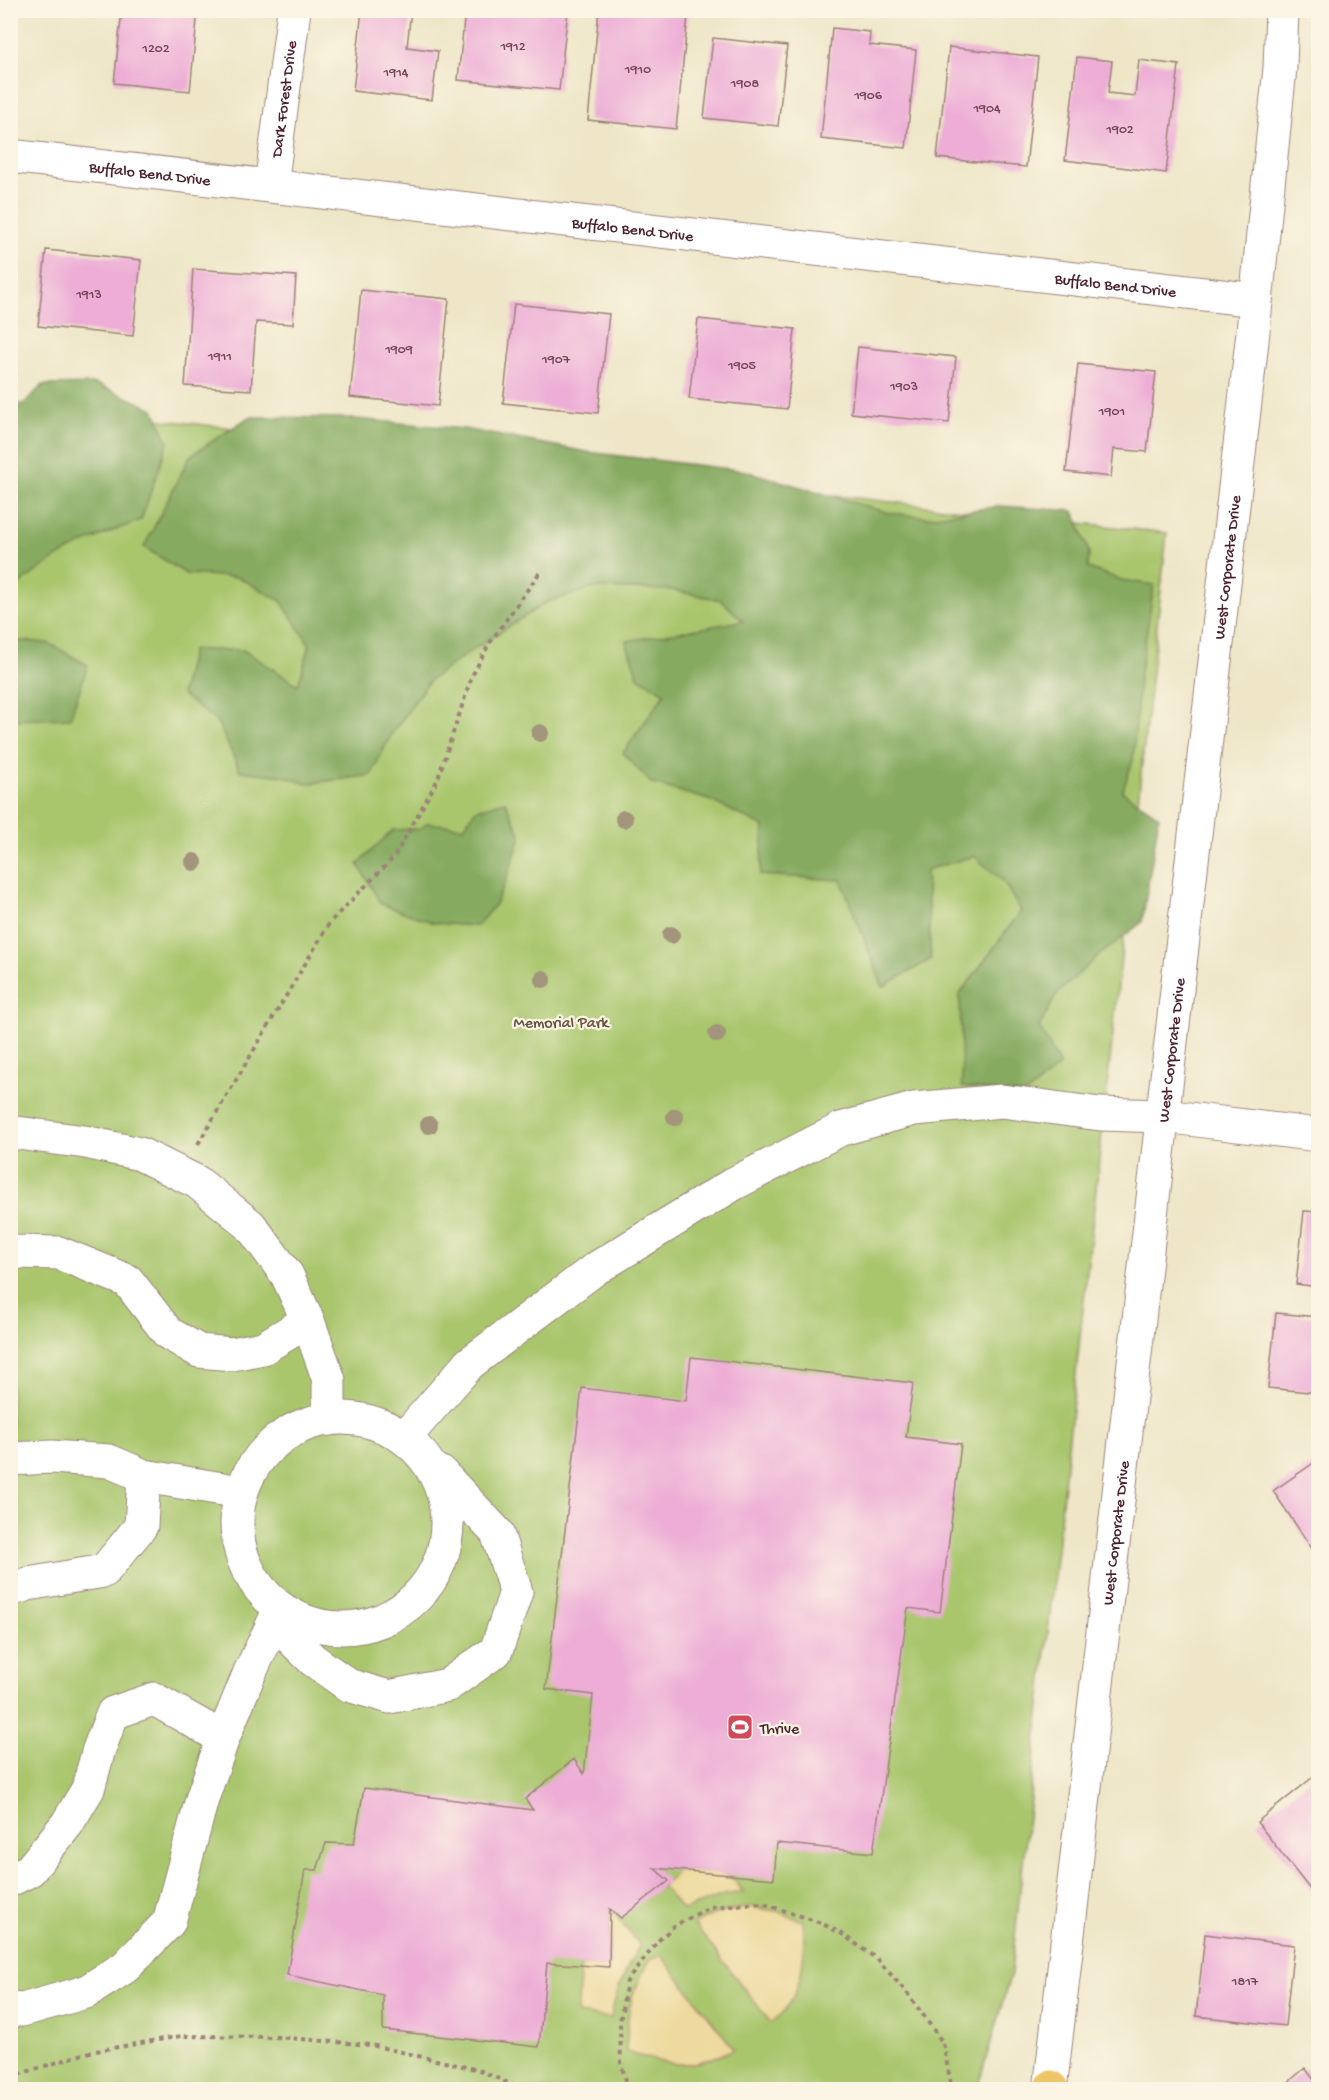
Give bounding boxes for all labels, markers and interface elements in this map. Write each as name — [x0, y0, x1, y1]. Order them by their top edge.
street label: Dark Forest Drive — [269, 39, 303, 160]
house number: 1912 — [499, 39, 526, 56]
house number: 1202 — [141, 41, 170, 58]
house number: 1910 — [624, 62, 651, 79]
house number: 1914 — [383, 65, 409, 82]
house number: 1908 — [730, 76, 759, 93]
house number: 1906 — [853, 88, 883, 105]
house number: 1904 — [972, 101, 1001, 118]
house number: 1902 — [1105, 122, 1134, 139]
street label: Buffalo Bend Drive — [87, 159, 212, 192]
street label: Buffalo Bend Drive — [570, 215, 695, 248]
street label: Buffalo Bend Drive — [1052, 271, 1178, 304]
house number: 1913 — [75, 287, 102, 304]
house number: 1909 — [384, 342, 413, 359]
house number: 1911 — [207, 349, 232, 366]
house number: 1907 — [541, 352, 571, 369]
house number: 1905 — [727, 358, 756, 375]
house number: 1903 — [889, 379, 918, 396]
house number: 1901 — [1098, 404, 1125, 421]
street label: West Corporate Drive — [1212, 494, 1247, 641]
street label: West Corporate Drive — [1156, 976, 1191, 1123]
park label: Memorial Park — [514, 1015, 610, 1034]
street label: West Corporate Drive — [1100, 1459, 1136, 1606]
sports icon: Thrive — [725, 1712, 755, 1742]
place label: Thrive — [759, 1721, 800, 1740]
house number: 1817 — [1231, 1974, 1259, 1991]

